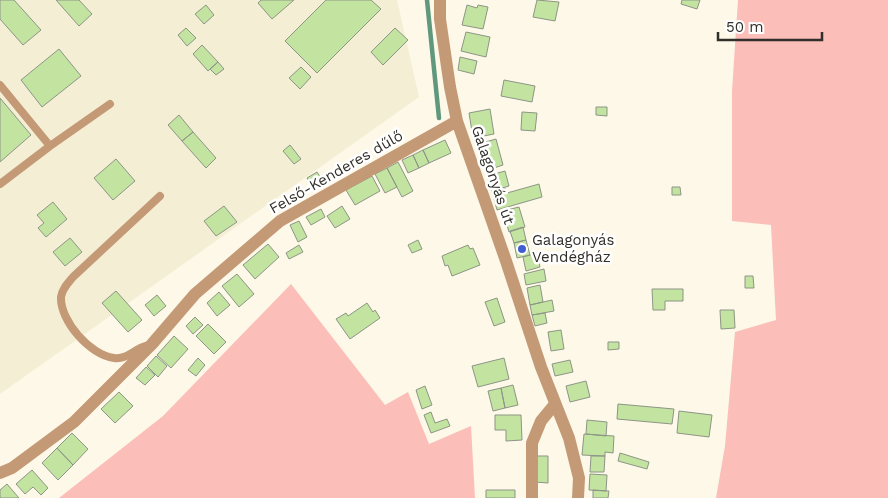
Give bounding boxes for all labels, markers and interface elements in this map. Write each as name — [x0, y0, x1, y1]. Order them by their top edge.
scale bar — [718, 10, 822, 42]
text: 50 m — [726, 18, 763, 36]
street label: Galagonyás út — [468, 123, 519, 227]
street label: Felső-Kenderes dűlő — [266, 126, 406, 218]
place label: Galagonyás Vendégház — [532, 231, 615, 266]
marker: Galagonyás Vendégház — [516, 243, 528, 255]

